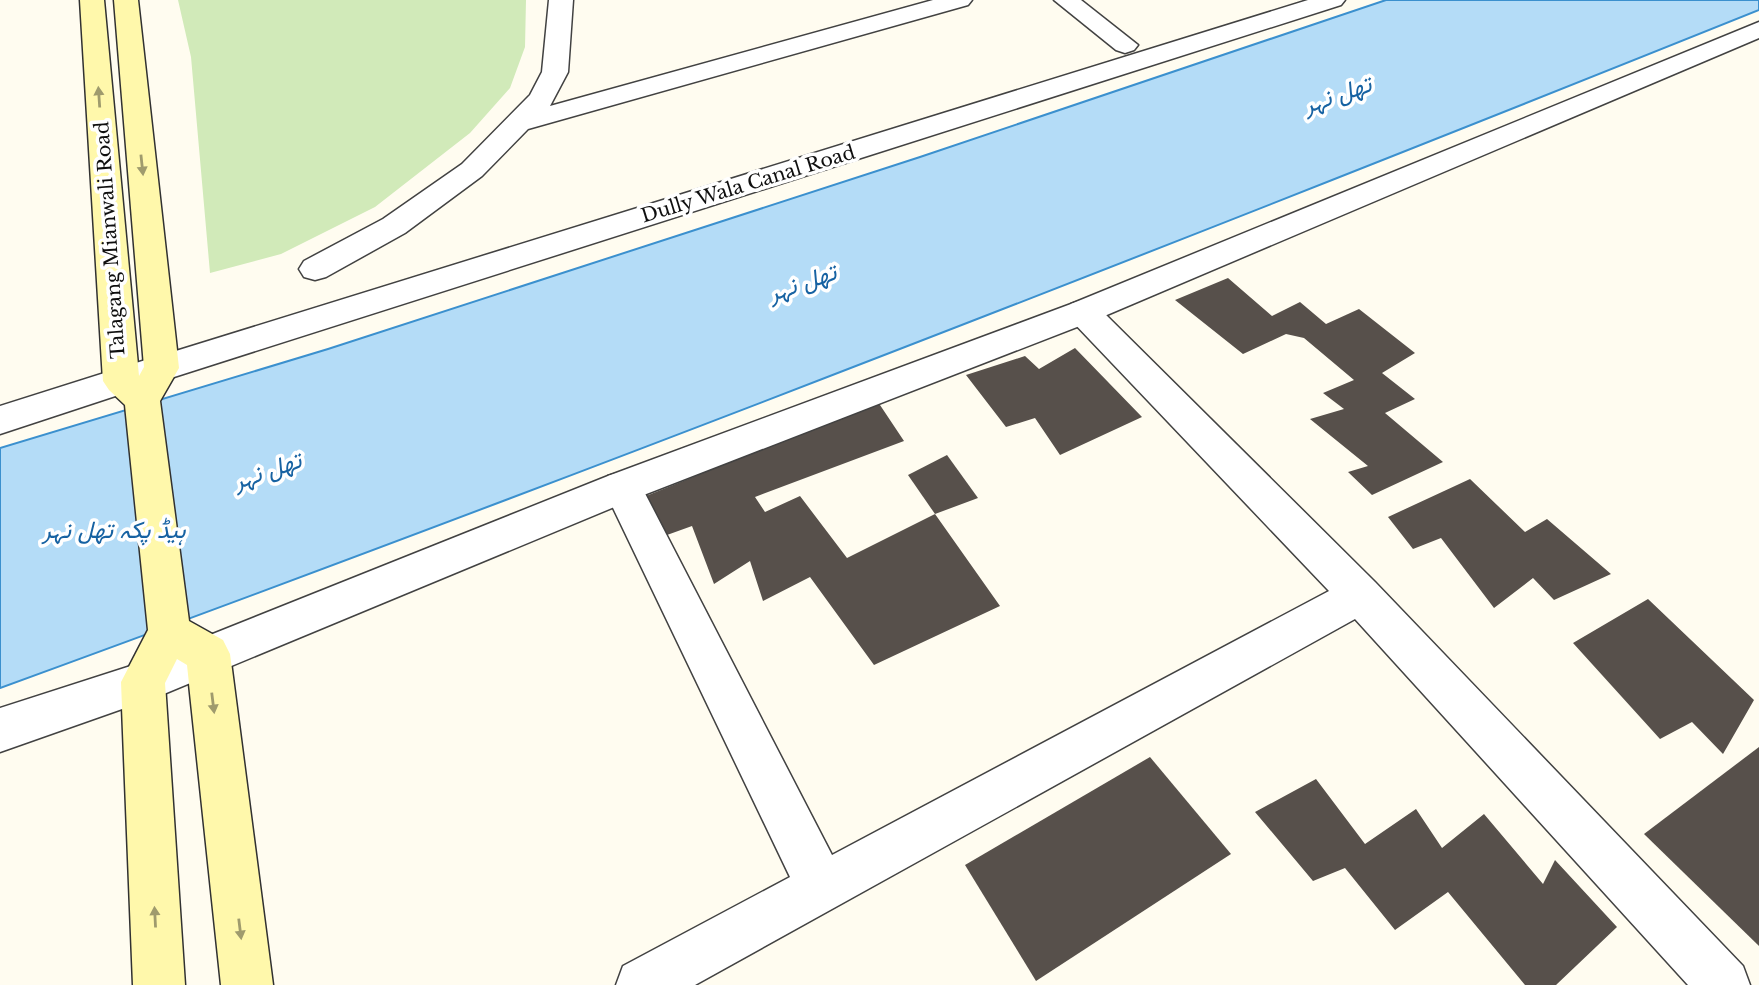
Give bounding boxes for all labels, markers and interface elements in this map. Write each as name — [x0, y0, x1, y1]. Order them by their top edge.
water label: تھل نہر — [1297, 68, 1378, 121]
one-way arrow — [94, 86, 105, 108]
street label: Talagang Mianwali Road — [90, 120, 130, 359]
street label: Dully Wala Canal Road — [638, 140, 858, 228]
one-way arrow — [137, 155, 148, 177]
water label: تھل نہر — [762, 256, 843, 309]
water label: تھل نہر — [227, 444, 308, 497]
water label: ہیڈ پکہ تھل نہر — [41, 515, 186, 546]
one-way arrow — [208, 692, 219, 714]
one-way arrow — [149, 906, 160, 928]
one-way arrow — [235, 918, 246, 940]

